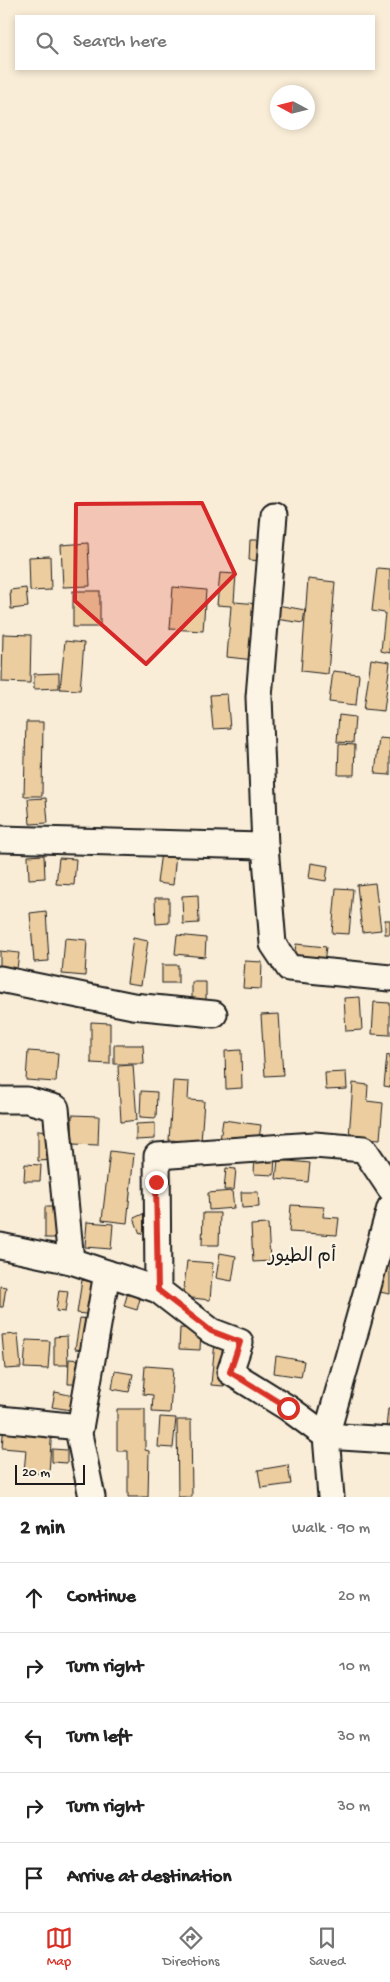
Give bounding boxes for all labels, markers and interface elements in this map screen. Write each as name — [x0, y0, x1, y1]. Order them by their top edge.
search box — [15, 15, 375, 70]
icon: search — [33, 29, 61, 57]
text: Search here — [73, 31, 167, 54]
north arrow — [270, 85, 315, 130]
route end — [145, 1171, 168, 1194]
district label: أم الطيور — [266, 1244, 336, 1269]
route start — [277, 1397, 300, 1420]
scale bar — [15, 1462, 85, 1485]
text: 20 m — [22, 1465, 50, 1482]
text: 2 min — [20, 1517, 65, 1542]
text: Walk · 90 m — [292, 1520, 370, 1539]
icon: ahead — [20, 1584, 48, 1612]
text: Continue — [67, 1586, 136, 1609]
text: 20 m — [338, 1588, 370, 1607]
icon: right — [20, 1654, 48, 1682]
text: Turn right — [67, 1656, 143, 1679]
text: 10 m — [339, 1658, 370, 1677]
icon: left — [20, 1724, 48, 1752]
text: Turn left — [67, 1726, 131, 1749]
text: 30 m — [337, 1728, 370, 1747]
icon: right — [20, 1794, 48, 1822]
text: Turn right — [67, 1796, 143, 1819]
text: 30 m — [337, 1798, 370, 1817]
icon: arrive — [20, 1864, 48, 1892]
text: Arrive at destination — [67, 1866, 231, 1889]
tab: Map — [45, 1924, 73, 1971]
tab: Directions — [163, 1924, 220, 1971]
tab: Saved — [309, 1924, 345, 1971]

